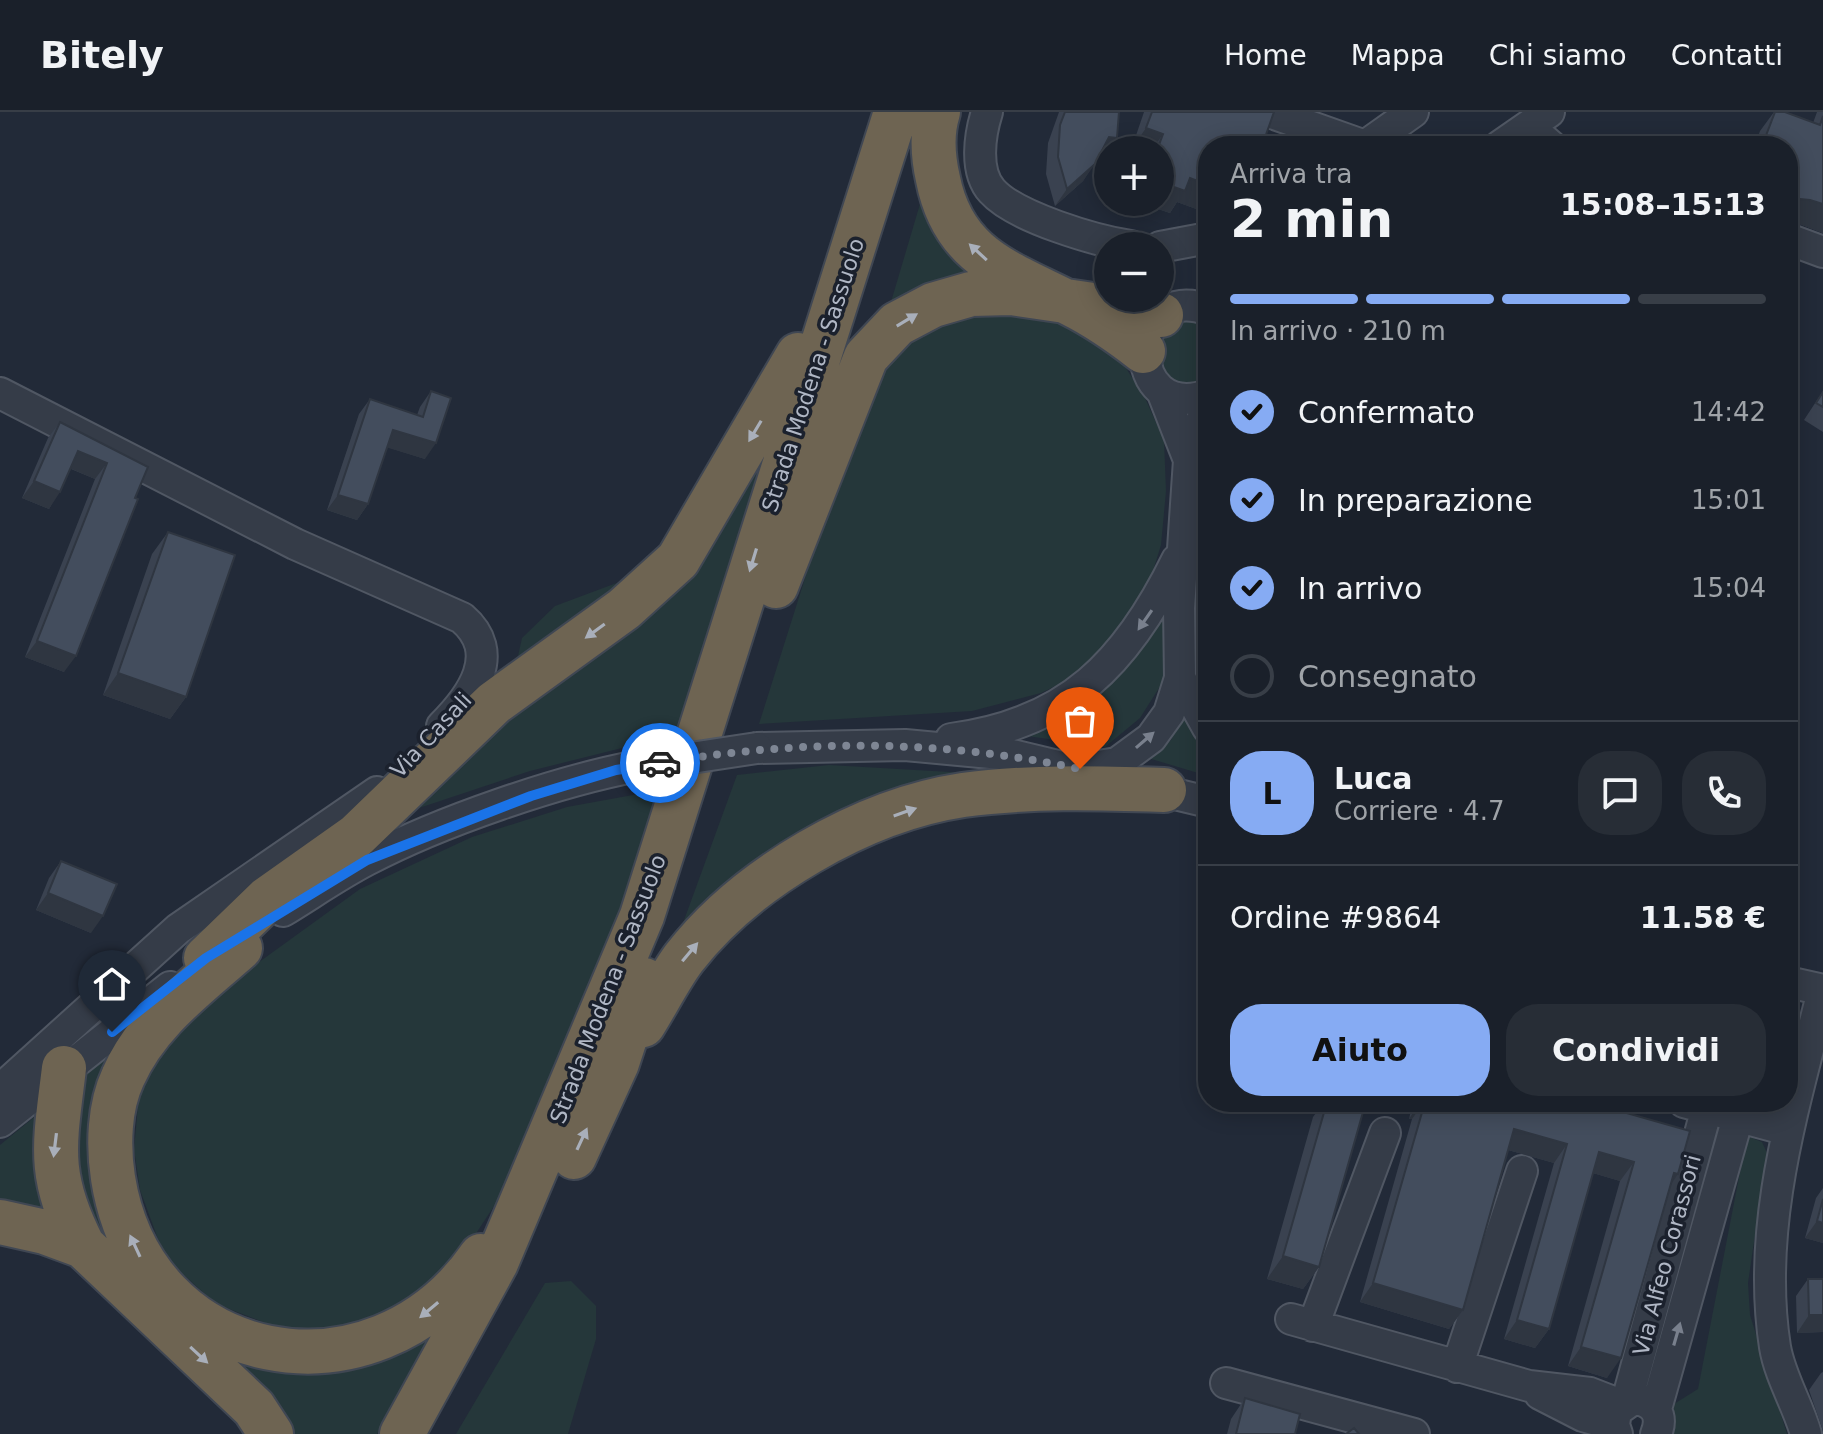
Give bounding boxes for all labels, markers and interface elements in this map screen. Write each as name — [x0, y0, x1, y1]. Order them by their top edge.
text: Bitely — [40, 33, 164, 77]
text: Home — [1224, 39, 1307, 72]
text: Mappa — [1351, 39, 1445, 72]
text: Chi siamo — [1489, 39, 1627, 72]
text: Contatti — [1671, 39, 1783, 72]
map controls — [1094, 136, 1174, 312]
button: + — [1094, 136, 1174, 216]
text: Arriva tra — [1230, 159, 1352, 189]
text: 15:08–15:13 — [1560, 187, 1766, 222]
text: 2 min — [1230, 189, 1393, 249]
button: − — [1094, 232, 1174, 312]
street label: Strada Modena - Sassuolo — [757, 235, 869, 515]
one-way arrow — [969, 244, 988, 262]
one-way arrow — [896, 313, 918, 327]
text: In arrivo · 210 m — [1230, 316, 1446, 346]
icon: check — [1230, 390, 1274, 434]
text: Confermato — [1298, 395, 1475, 430]
text: 14:42 — [1691, 397, 1766, 427]
one-way arrow — [749, 420, 763, 442]
icon: check — [1230, 478, 1274, 522]
text: In preparazione — [1298, 483, 1533, 518]
text: 15:01 — [1691, 485, 1766, 515]
one-way arrow — [747, 548, 759, 572]
icon: check — [1230, 566, 1274, 610]
text: In arrivo — [1298, 571, 1422, 606]
text: 15:04 — [1691, 573, 1766, 603]
one-way arrow — [1138, 610, 1153, 631]
one-way arrow — [584, 623, 605, 638]
text: Consegnato — [1298, 659, 1477, 694]
street label: Via Casali — [385, 687, 477, 783]
pin — [1046, 687, 1114, 769]
icon: bag — [1058, 699, 1102, 743]
courier — [620, 723, 700, 803]
one-way arrow — [1136, 732, 1155, 750]
icon: car — [638, 741, 682, 785]
button: chat — [1578, 751, 1662, 835]
button: phone — [1682, 751, 1766, 835]
text: Luca — [1334, 761, 1413, 796]
text: L — [1262, 776, 1282, 811]
text: Corriere · 4.7 — [1334, 796, 1504, 826]
one-way arrow — [893, 805, 917, 817]
street label: Strada Modena - Sassuolo — [545, 851, 671, 1127]
text: Ordine #9864 — [1230, 900, 1441, 935]
text: 11.58 € — [1640, 900, 1766, 935]
one-way arrow — [681, 942, 699, 961]
pin — [78, 950, 146, 1032]
icon: home — [90, 962, 134, 1006]
button: Aiuto — [1230, 1004, 1490, 1096]
button: Condividi — [1506, 1004, 1766, 1096]
one-way arrow — [575, 1128, 589, 1151]
one-way arrow — [48, 1133, 61, 1158]
street label: Via Alfeo Corassori — [1628, 1152, 1706, 1358]
one-way arrow — [128, 1235, 142, 1258]
one-way arrow — [419, 1301, 439, 1318]
one-way arrow — [1671, 1321, 1684, 1345]
one-way arrow — [189, 1346, 208, 1364]

